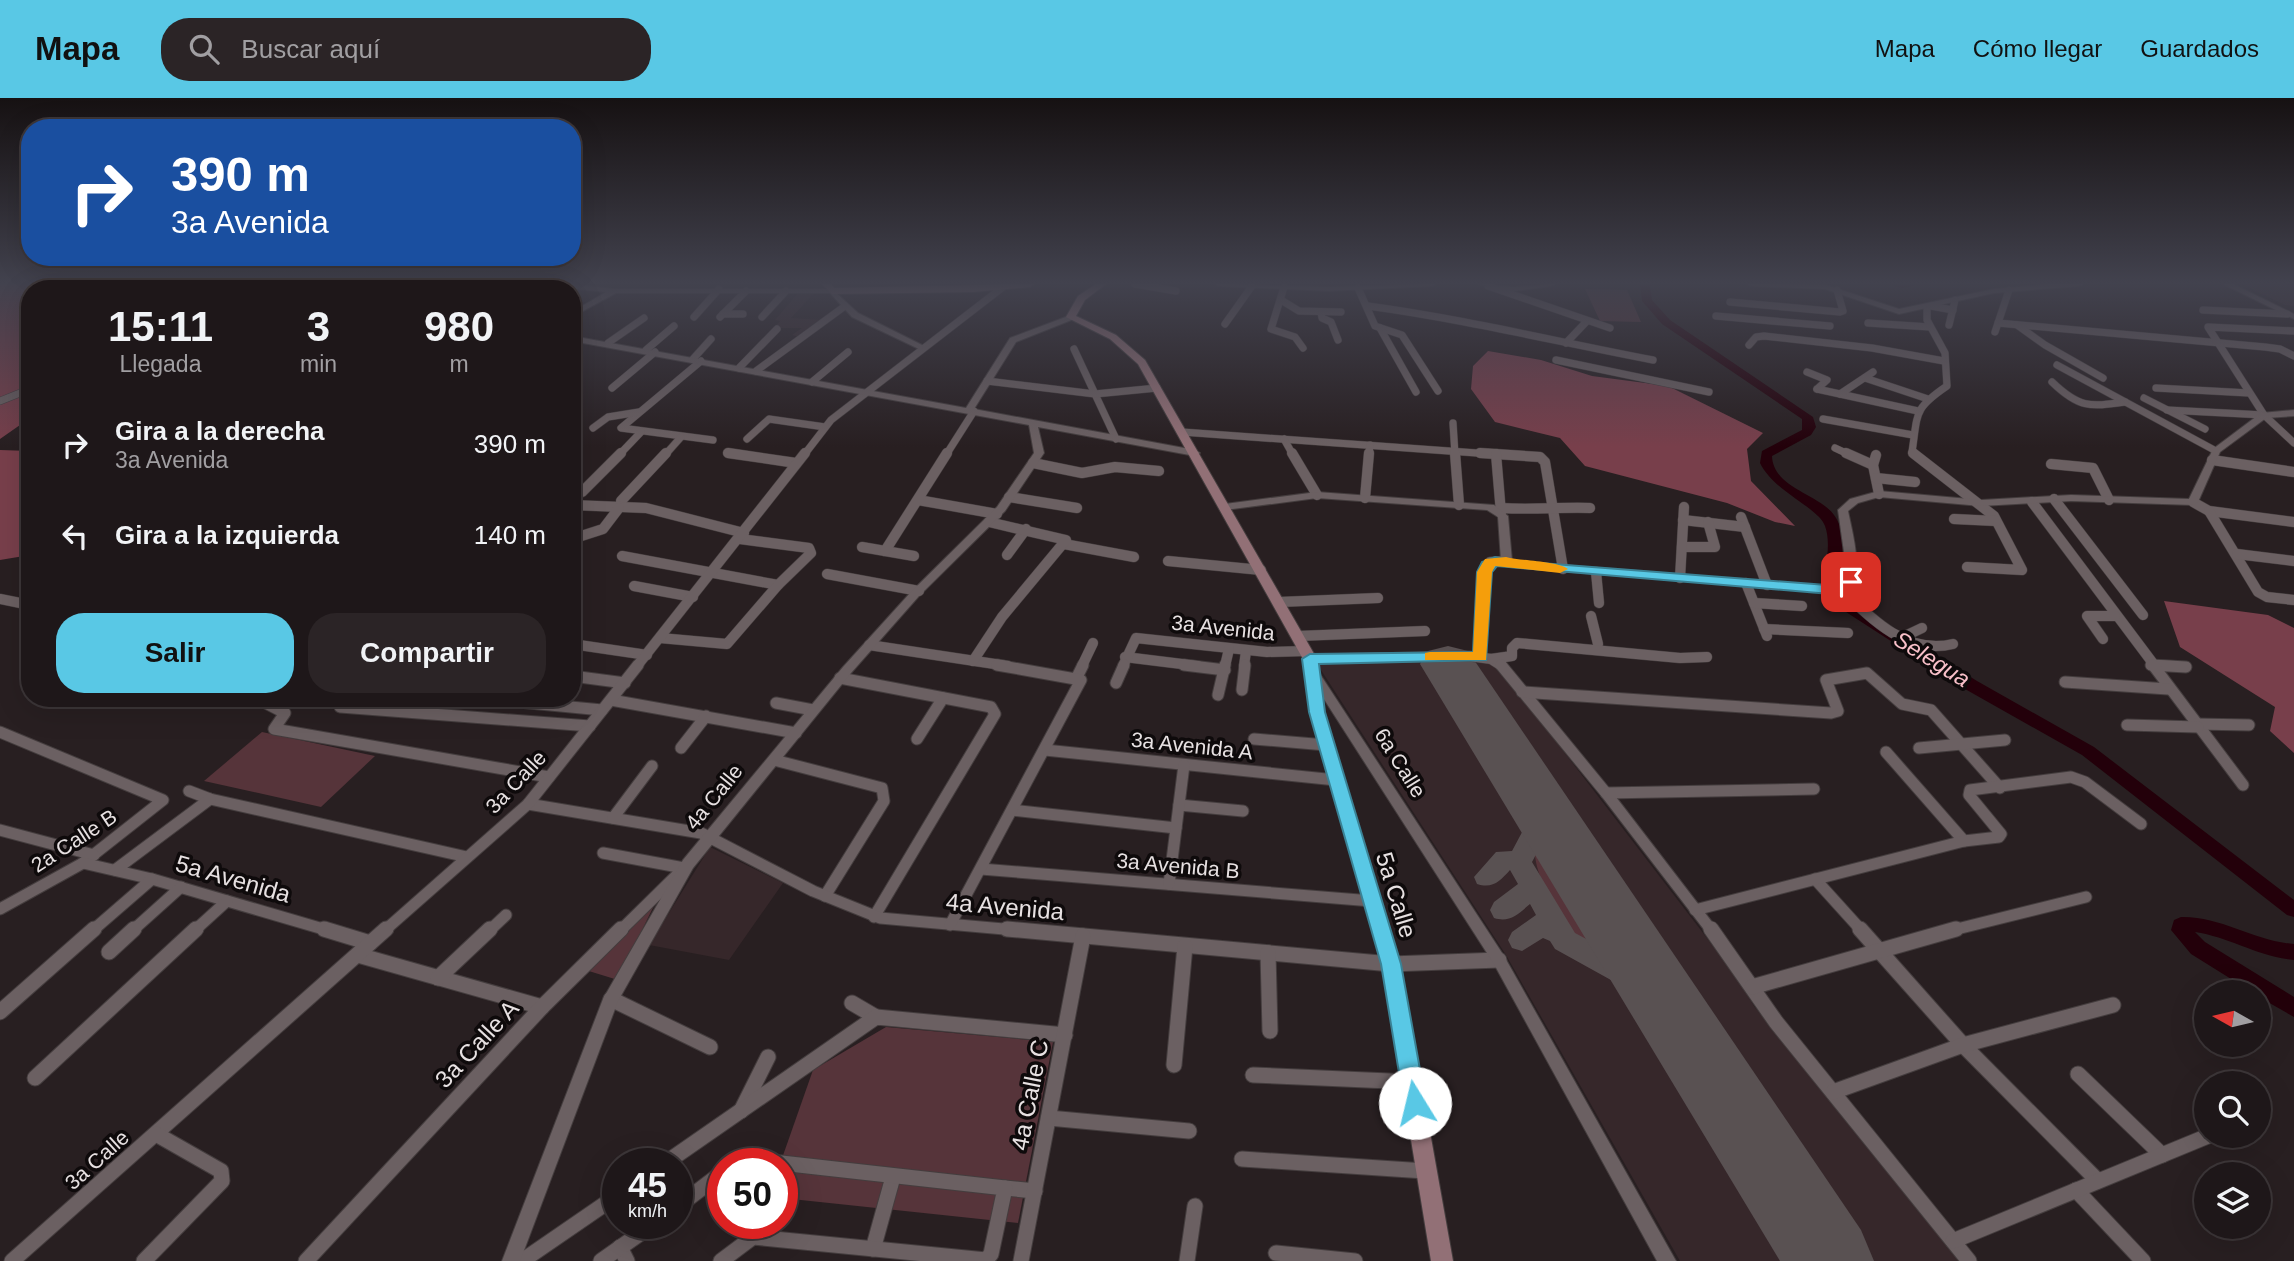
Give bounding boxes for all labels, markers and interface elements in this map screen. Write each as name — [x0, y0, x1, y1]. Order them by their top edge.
search box — [161, 18, 651, 81]
text: Mapa — [35, 30, 119, 67]
icon: search — [185, 30, 223, 68]
text: Buscar aquí — [241, 34, 380, 64]
text: Mapa — [1875, 35, 1935, 62]
text: Cómo llegar — [1973, 35, 2102, 62]
text: Guardados — [2140, 35, 2259, 62]
icon: right — [56, 147, 147, 238]
text: 390 m — [171, 147, 310, 201]
text: 3a Avenida — [171, 204, 329, 240]
text: 15:11 — [108, 303, 213, 350]
text: 3 — [307, 303, 330, 350]
text: 980 — [424, 303, 494, 350]
text: Llegada — [120, 351, 201, 377]
text: min — [300, 351, 337, 377]
text: m — [449, 351, 469, 377]
text: Gira a la derecha — [115, 416, 325, 446]
icon: right — [56, 426, 94, 464]
text: 390 m — [474, 429, 546, 459]
text: 3a Avenida — [115, 447, 228, 473]
icon: left — [56, 517, 94, 555]
text: Gira a la izquierda — [115, 520, 339, 550]
text: 140 m — [474, 520, 546, 550]
pin — [1821, 552, 1881, 612]
icon: arrive — [1832, 563, 1870, 601]
street label: 3a Avenida — [1170, 611, 1276, 644]
button: Salir — [56, 613, 294, 693]
button: Compartir — [308, 613, 546, 693]
water label: Selegua — [1889, 626, 1975, 692]
street label: 6a Calle — [1370, 724, 1431, 802]
street label: 3a Avenida A — [1130, 728, 1254, 763]
street label: 3a Calle — [481, 746, 550, 818]
street label: 4a Calle — [680, 760, 747, 834]
street label: 2a Calle B — [27, 805, 121, 877]
street label: 5a Avenida — [173, 849, 294, 908]
street label: 3a Avenida B — [1116, 849, 1241, 882]
street label: 5a Calle — [1371, 849, 1422, 941]
street label: 4a Avenida — [945, 888, 1066, 925]
north arrow — [2194, 980, 2272, 1057]
map controls — [2194, 980, 2271, 1239]
street label: 3a Calle A — [429, 994, 524, 1093]
street label: 4a Calle C — [1006, 1037, 1053, 1152]
position arrow — [1378, 1066, 1452, 1140]
button: search — [2194, 1071, 2271, 1148]
street label: 3a Calle — [60, 1125, 133, 1194]
speed limit sign: 50 — [707, 1148, 798, 1239]
button: layers — [2194, 1162, 2271, 1239]
text: 45 — [628, 1165, 667, 1204]
text: km/h — [628, 1201, 667, 1221]

